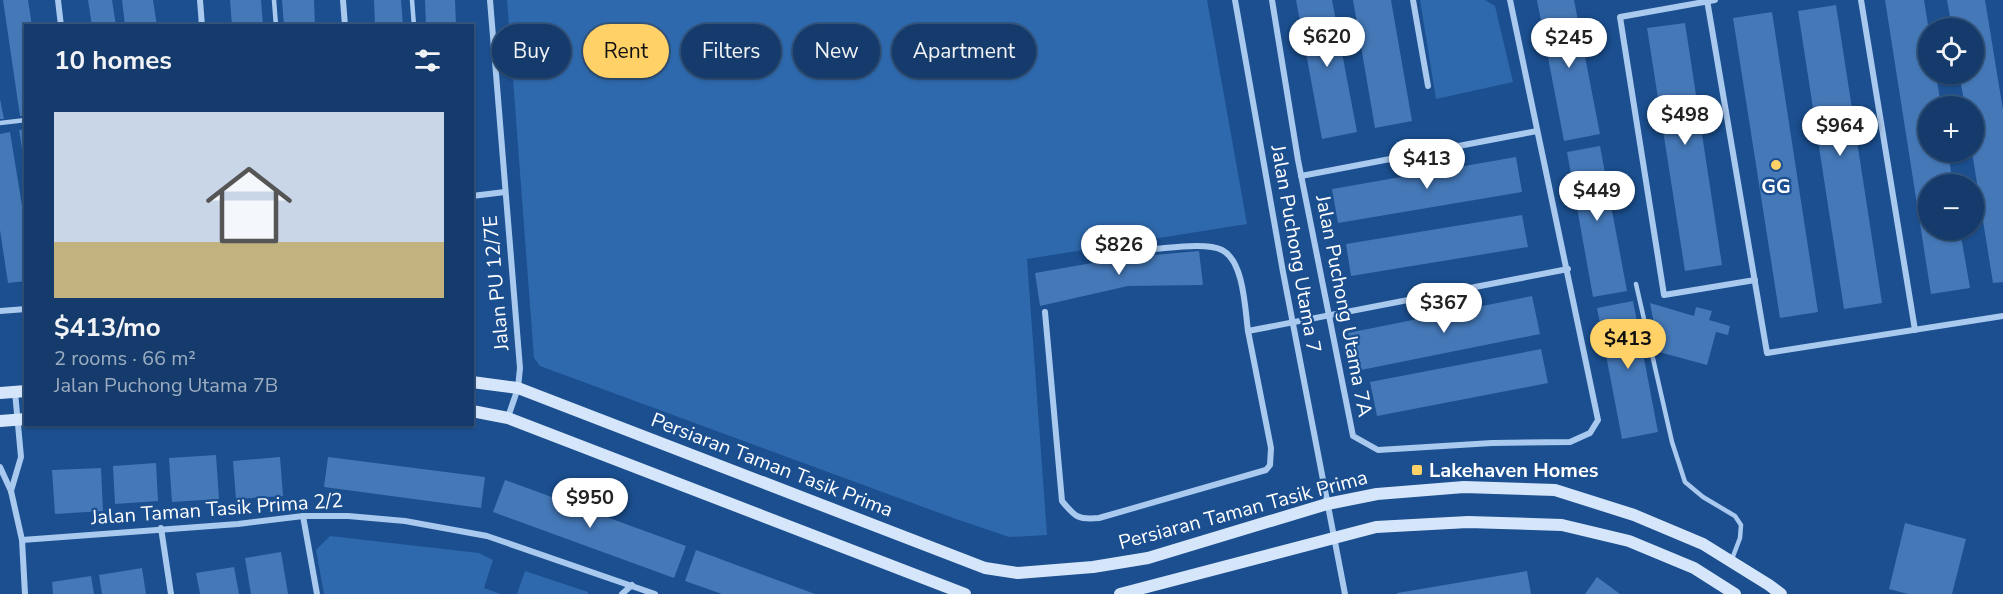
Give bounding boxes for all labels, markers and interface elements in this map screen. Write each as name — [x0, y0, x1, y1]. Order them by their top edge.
pin: $620 — [1291, 17, 1363, 68]
pin: $245 — [1533, 18, 1605, 69]
map controls — [1918, 18, 1984, 240]
button: locate — [1918, 18, 1984, 84]
text: $620 — [1303, 23, 1351, 50]
chip: Buy — [492, 24, 571, 78]
chip: Rent — [583, 24, 669, 78]
chip: Filters — [681, 24, 781, 78]
chip: New — [793, 24, 880, 78]
chip: Apartment — [892, 24, 1036, 78]
text: $245 — [1545, 24, 1593, 51]
text: 10 homes — [54, 43, 172, 78]
icon: filters — [411, 44, 444, 77]
pin: $498 — [1649, 95, 1721, 146]
button: + — [1918, 96, 1984, 162]
text: $498 — [1661, 101, 1709, 128]
pin: $964 — [1804, 106, 1876, 157]
text: $964 — [1816, 112, 1864, 139]
pin: $413 — [1391, 139, 1463, 190]
street label: Jalan Puchong Utama 7 — [1264, 142, 1328, 355]
text: $413 — [1403, 145, 1451, 172]
icon: home — [195, 151, 303, 259]
marker: GG — [1769, 158, 1783, 172]
pin: $449 — [1561, 171, 1633, 222]
place label: GG — [1761, 173, 1791, 200]
button: − — [1918, 174, 1984, 240]
text: $449 — [1573, 177, 1621, 204]
street label: Jalan Puchong Utama 7A — [1309, 192, 1379, 420]
street label: Jalan PU 12/7E — [477, 214, 515, 353]
pin: $826 — [1083, 225, 1155, 276]
text: $826 — [1095, 231, 1143, 258]
pin: $367 — [1408, 283, 1480, 334]
text: $367 — [1420, 289, 1468, 316]
text: $413/mo — [54, 310, 161, 345]
pin: $413 — [1592, 319, 1664, 370]
text: $413 — [1604, 325, 1652, 352]
text: 2 rooms · 66 m² — [54, 345, 196, 372]
text: Jalan Puchong Utama 7B — [54, 372, 278, 399]
street label: Persiaran Taman Tasik Prima — [647, 406, 897, 524]
place label: Lakehaven Homes — [1429, 457, 1599, 484]
marker: Lakehaven Homes — [1410, 463, 1424, 477]
street label: Persiaran Taman Tasik Prima — [1115, 464, 1371, 556]
pin: $950 — [554, 478, 626, 529]
text: $950 — [566, 484, 614, 511]
street label: Jalan Taman Tasik Prima 2/2 — [89, 487, 344, 531]

